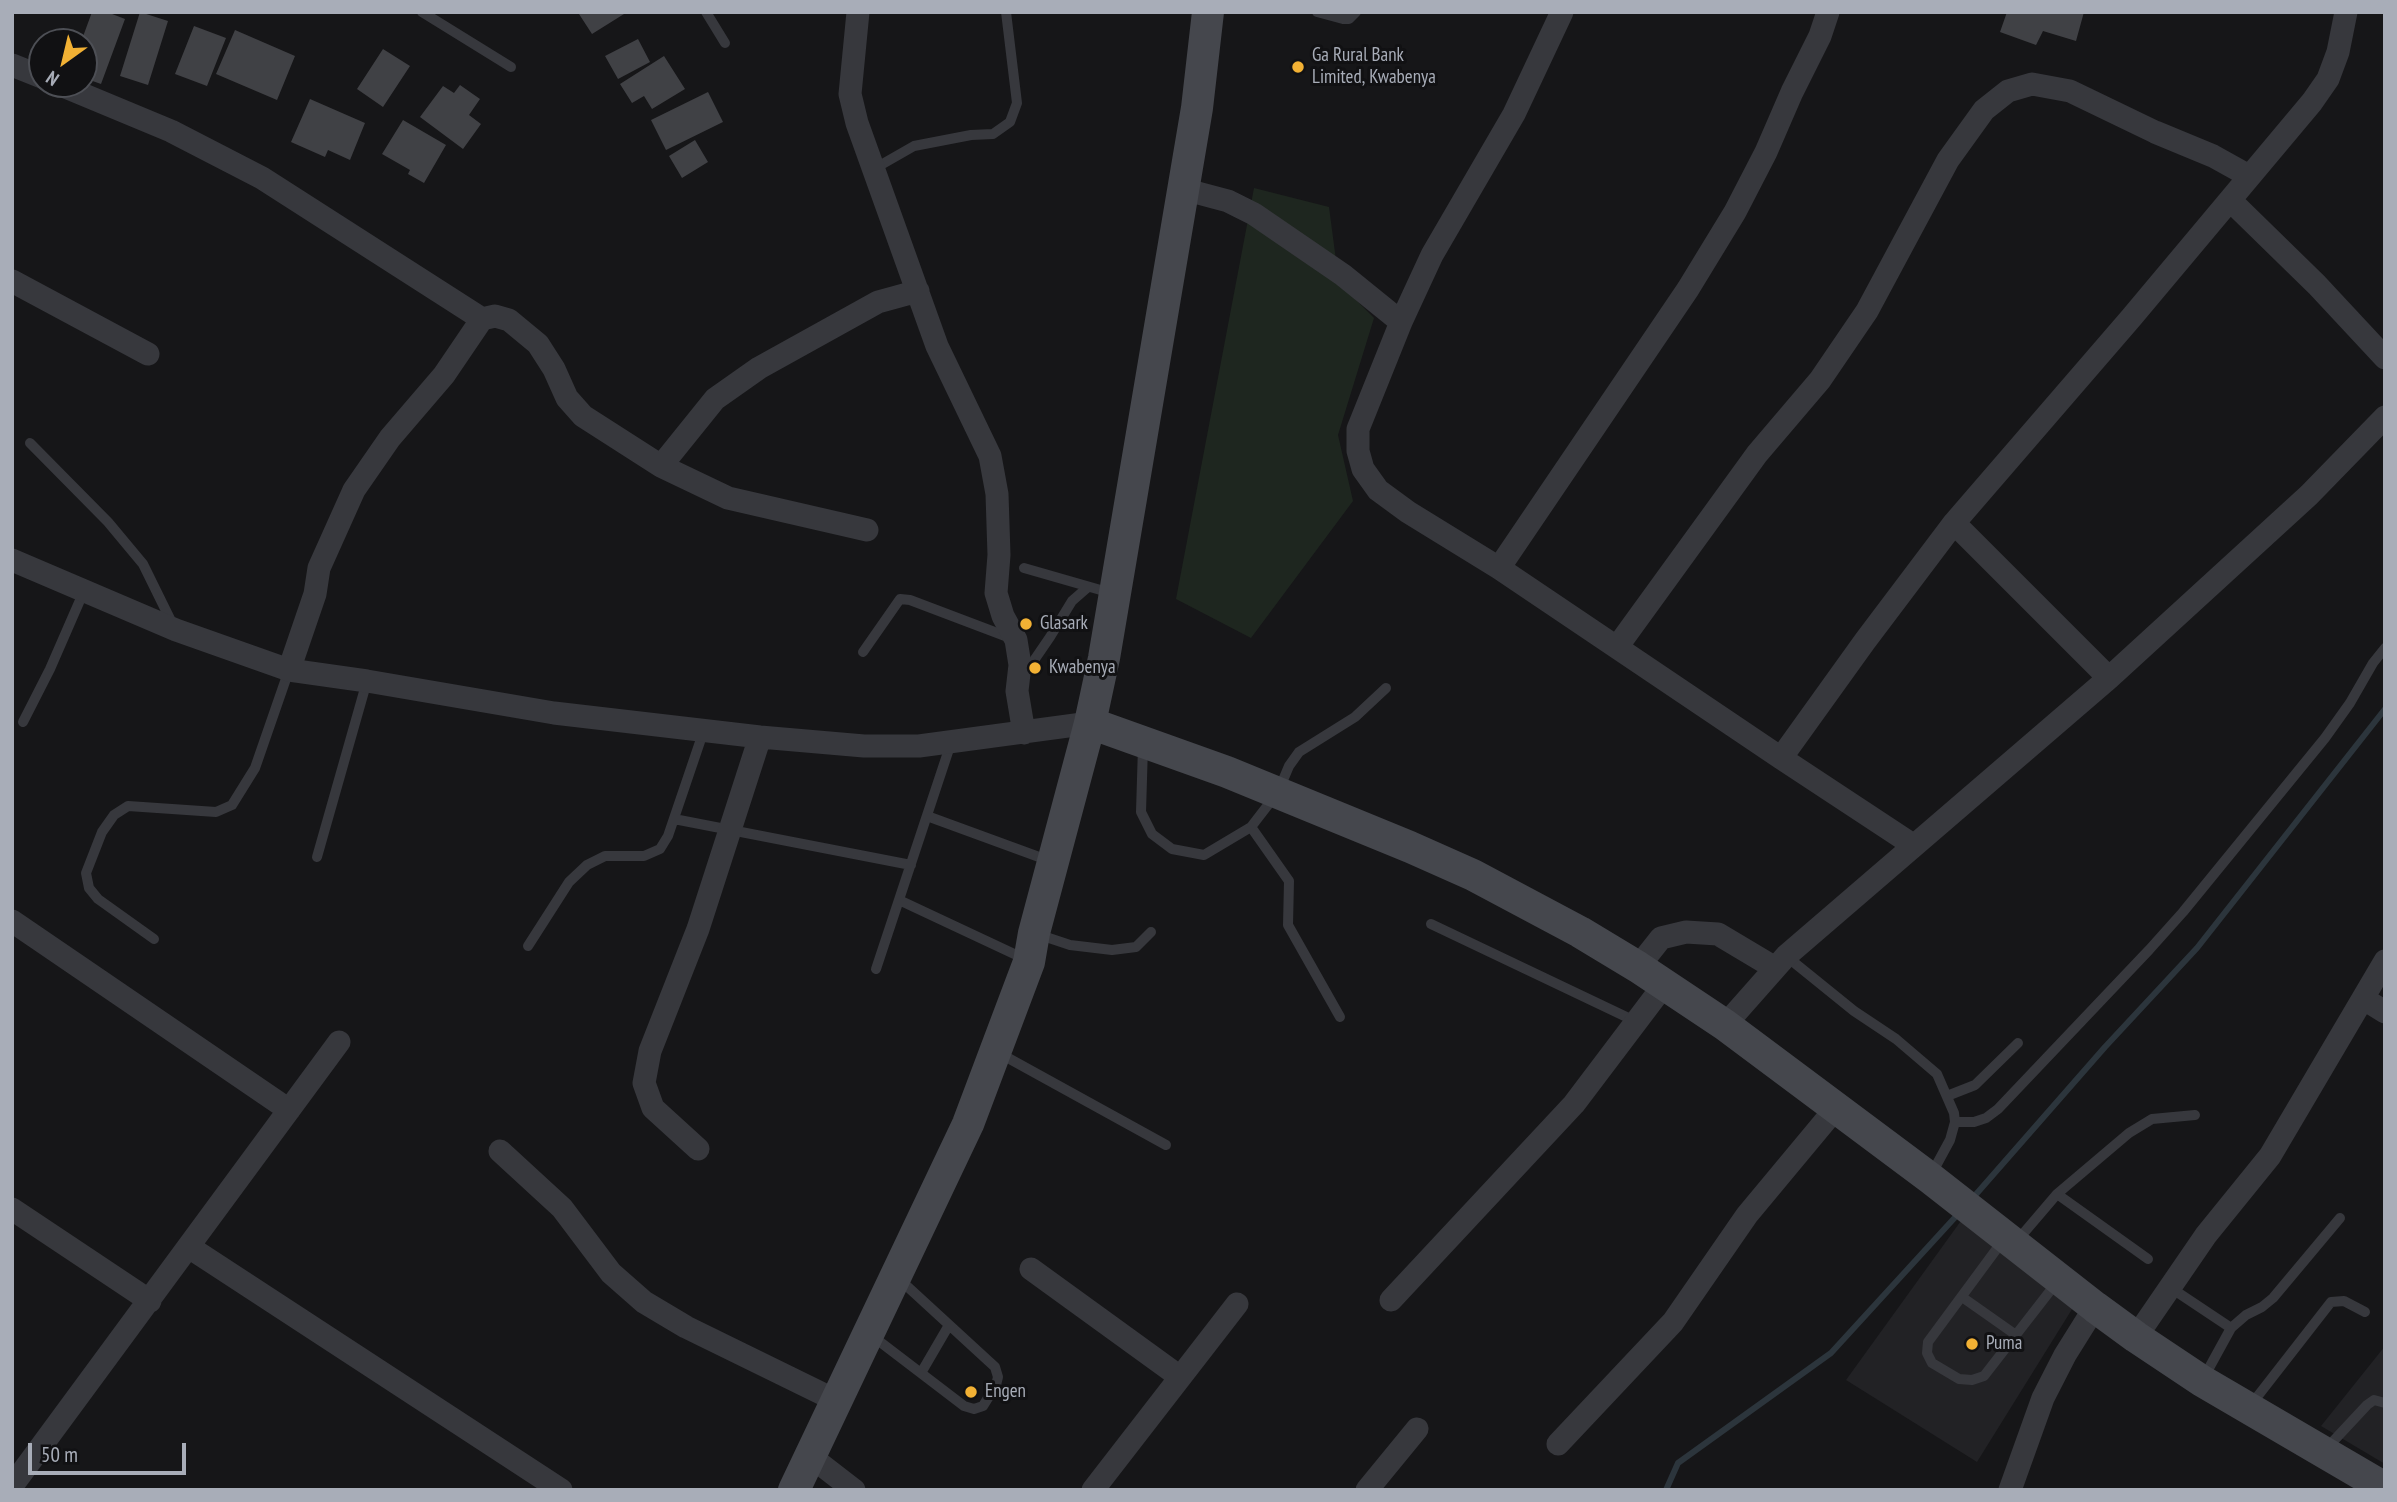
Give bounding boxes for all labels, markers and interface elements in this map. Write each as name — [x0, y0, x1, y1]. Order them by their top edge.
north arrow — [28, 28, 98, 98]
place label: Ga Rural Bank Limited, Kwabenya — [1312, 45, 1436, 89]
marker: Ga Rural Bank Limited, Kwabenya — [1290, 59, 1306, 75]
text: N — [41, 66, 63, 92]
place label: Glasark — [1040, 613, 1088, 635]
marker: Glasark — [1018, 616, 1034, 632]
place label: Kwabenya — [1049, 657, 1116, 679]
marker: Kwabenya — [1027, 660, 1043, 676]
place label: Puma — [1986, 1333, 2022, 1355]
marker: Puma — [1964, 1336, 1980, 1352]
place label: Engen — [985, 1381, 1026, 1403]
marker: Engen — [963, 1384, 979, 1400]
scale bar — [32, 1428, 189, 1472]
text: 50 m — [41, 1441, 78, 1468]

